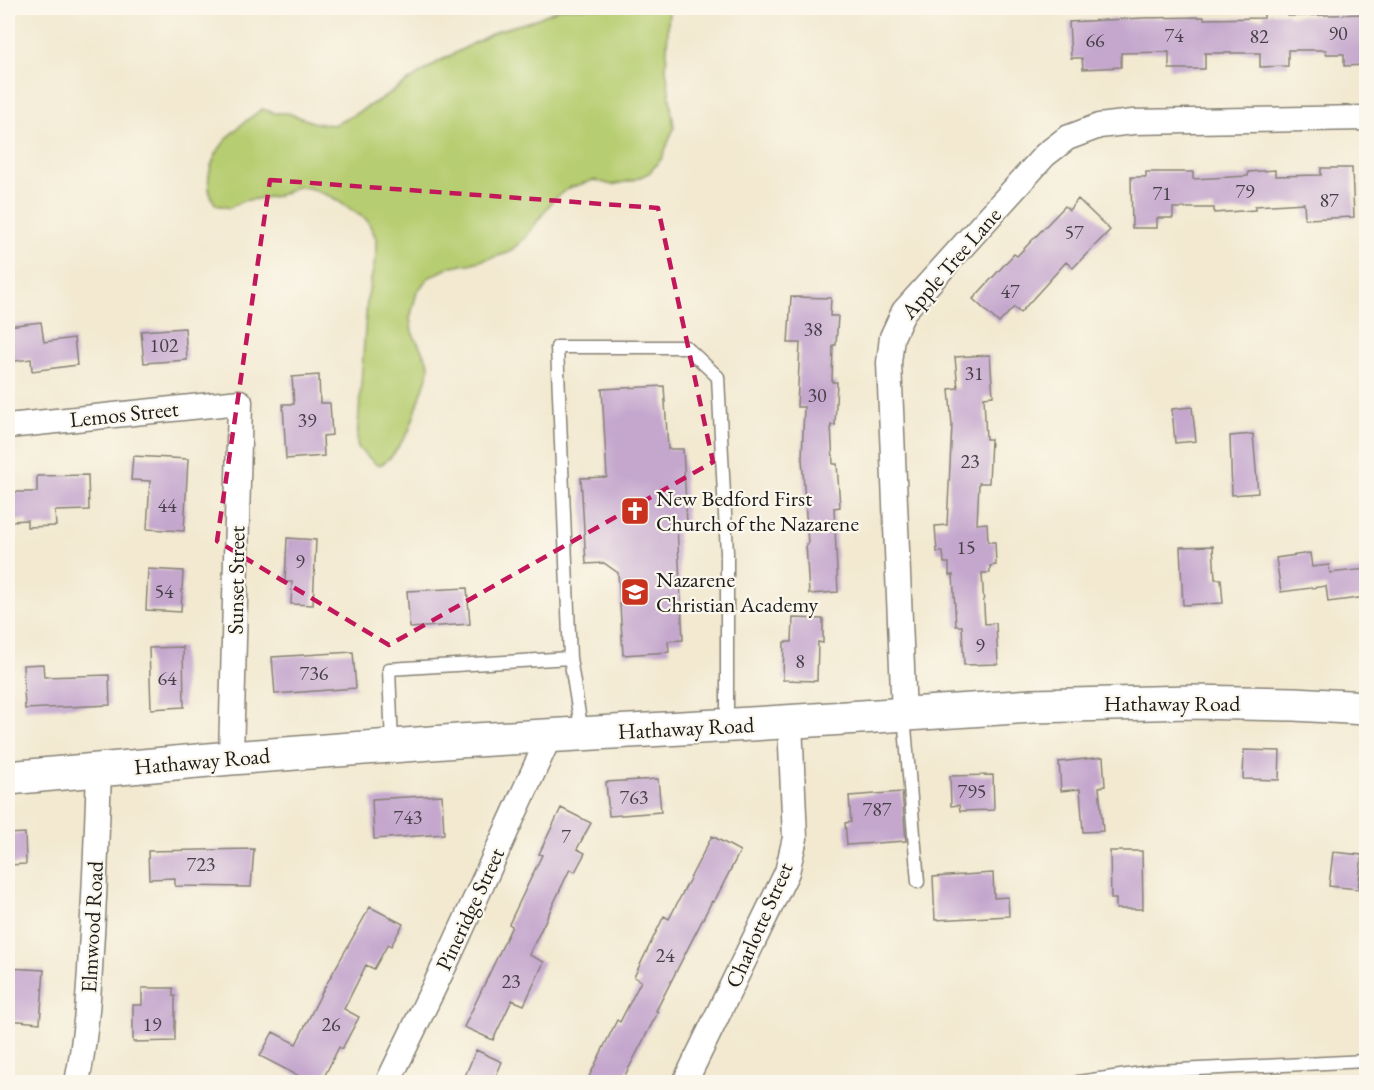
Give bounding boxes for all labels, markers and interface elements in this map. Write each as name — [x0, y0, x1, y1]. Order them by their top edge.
house number: 90 — [1328, 20, 1348, 46]
house number: 74 — [1164, 22, 1184, 48]
house number: 82 — [1249, 23, 1269, 49]
house number: 66 — [1085, 27, 1105, 53]
house number: 79 — [1235, 178, 1255, 204]
house number: 71 — [1152, 180, 1172, 206]
house number: 87 — [1319, 187, 1339, 213]
street label: Apple Tree Lane — [894, 201, 1008, 326]
house number: 57 — [1064, 219, 1084, 245]
house number: 47 — [1000, 278, 1020, 304]
house number: 38 — [803, 316, 823, 342]
house number: 102 — [150, 332, 179, 358]
house number: 31 — [964, 360, 984, 386]
house number: 30 — [807, 382, 827, 408]
street label: Lemos Street — [68, 394, 180, 434]
house number: 39 — [297, 407, 317, 433]
house number: 23 — [960, 448, 980, 474]
place label: New Bedford First Church of the Nazarene — [656, 484, 859, 538]
house number: 44 — [157, 492, 177, 518]
church icon: New Bedford First Church of the Nazarene — [619, 495, 651, 527]
street label: Sunset Street — [221, 525, 251, 635]
house number: 15 — [956, 534, 976, 560]
house number: 9 — [295, 548, 305, 574]
place label: Nazarene Christian Academy — [656, 565, 818, 619]
school or university icon: Nazarene Christian Academy — [619, 576, 651, 608]
house number: 54 — [154, 578, 174, 604]
house number: 9 — [975, 632, 985, 658]
house number: 8 — [795, 648, 805, 674]
house number: 736 — [300, 660, 329, 686]
house number: 64 — [157, 665, 177, 691]
street label: Hathaway Road — [1104, 689, 1241, 718]
street label: Hathaway Road — [617, 710, 756, 746]
street label: Hathaway Road — [133, 741, 272, 781]
house number: 795 — [958, 778, 986, 804]
house number: 763 — [620, 784, 648, 810]
house number: 787 — [863, 796, 892, 822]
house number: 743 — [394, 804, 422, 830]
house number: 7 — [561, 823, 571, 849]
street label: Pineridge Street — [429, 843, 511, 975]
house number: 723 — [187, 851, 215, 877]
street label: Charlotte Street — [718, 858, 800, 992]
street label: Elmwood Road — [74, 859, 110, 994]
house number: 24 — [655, 942, 675, 968]
house number: 23 — [501, 968, 521, 994]
house number: 19 — [142, 1011, 162, 1037]
house number: 26 — [321, 1011, 341, 1037]

